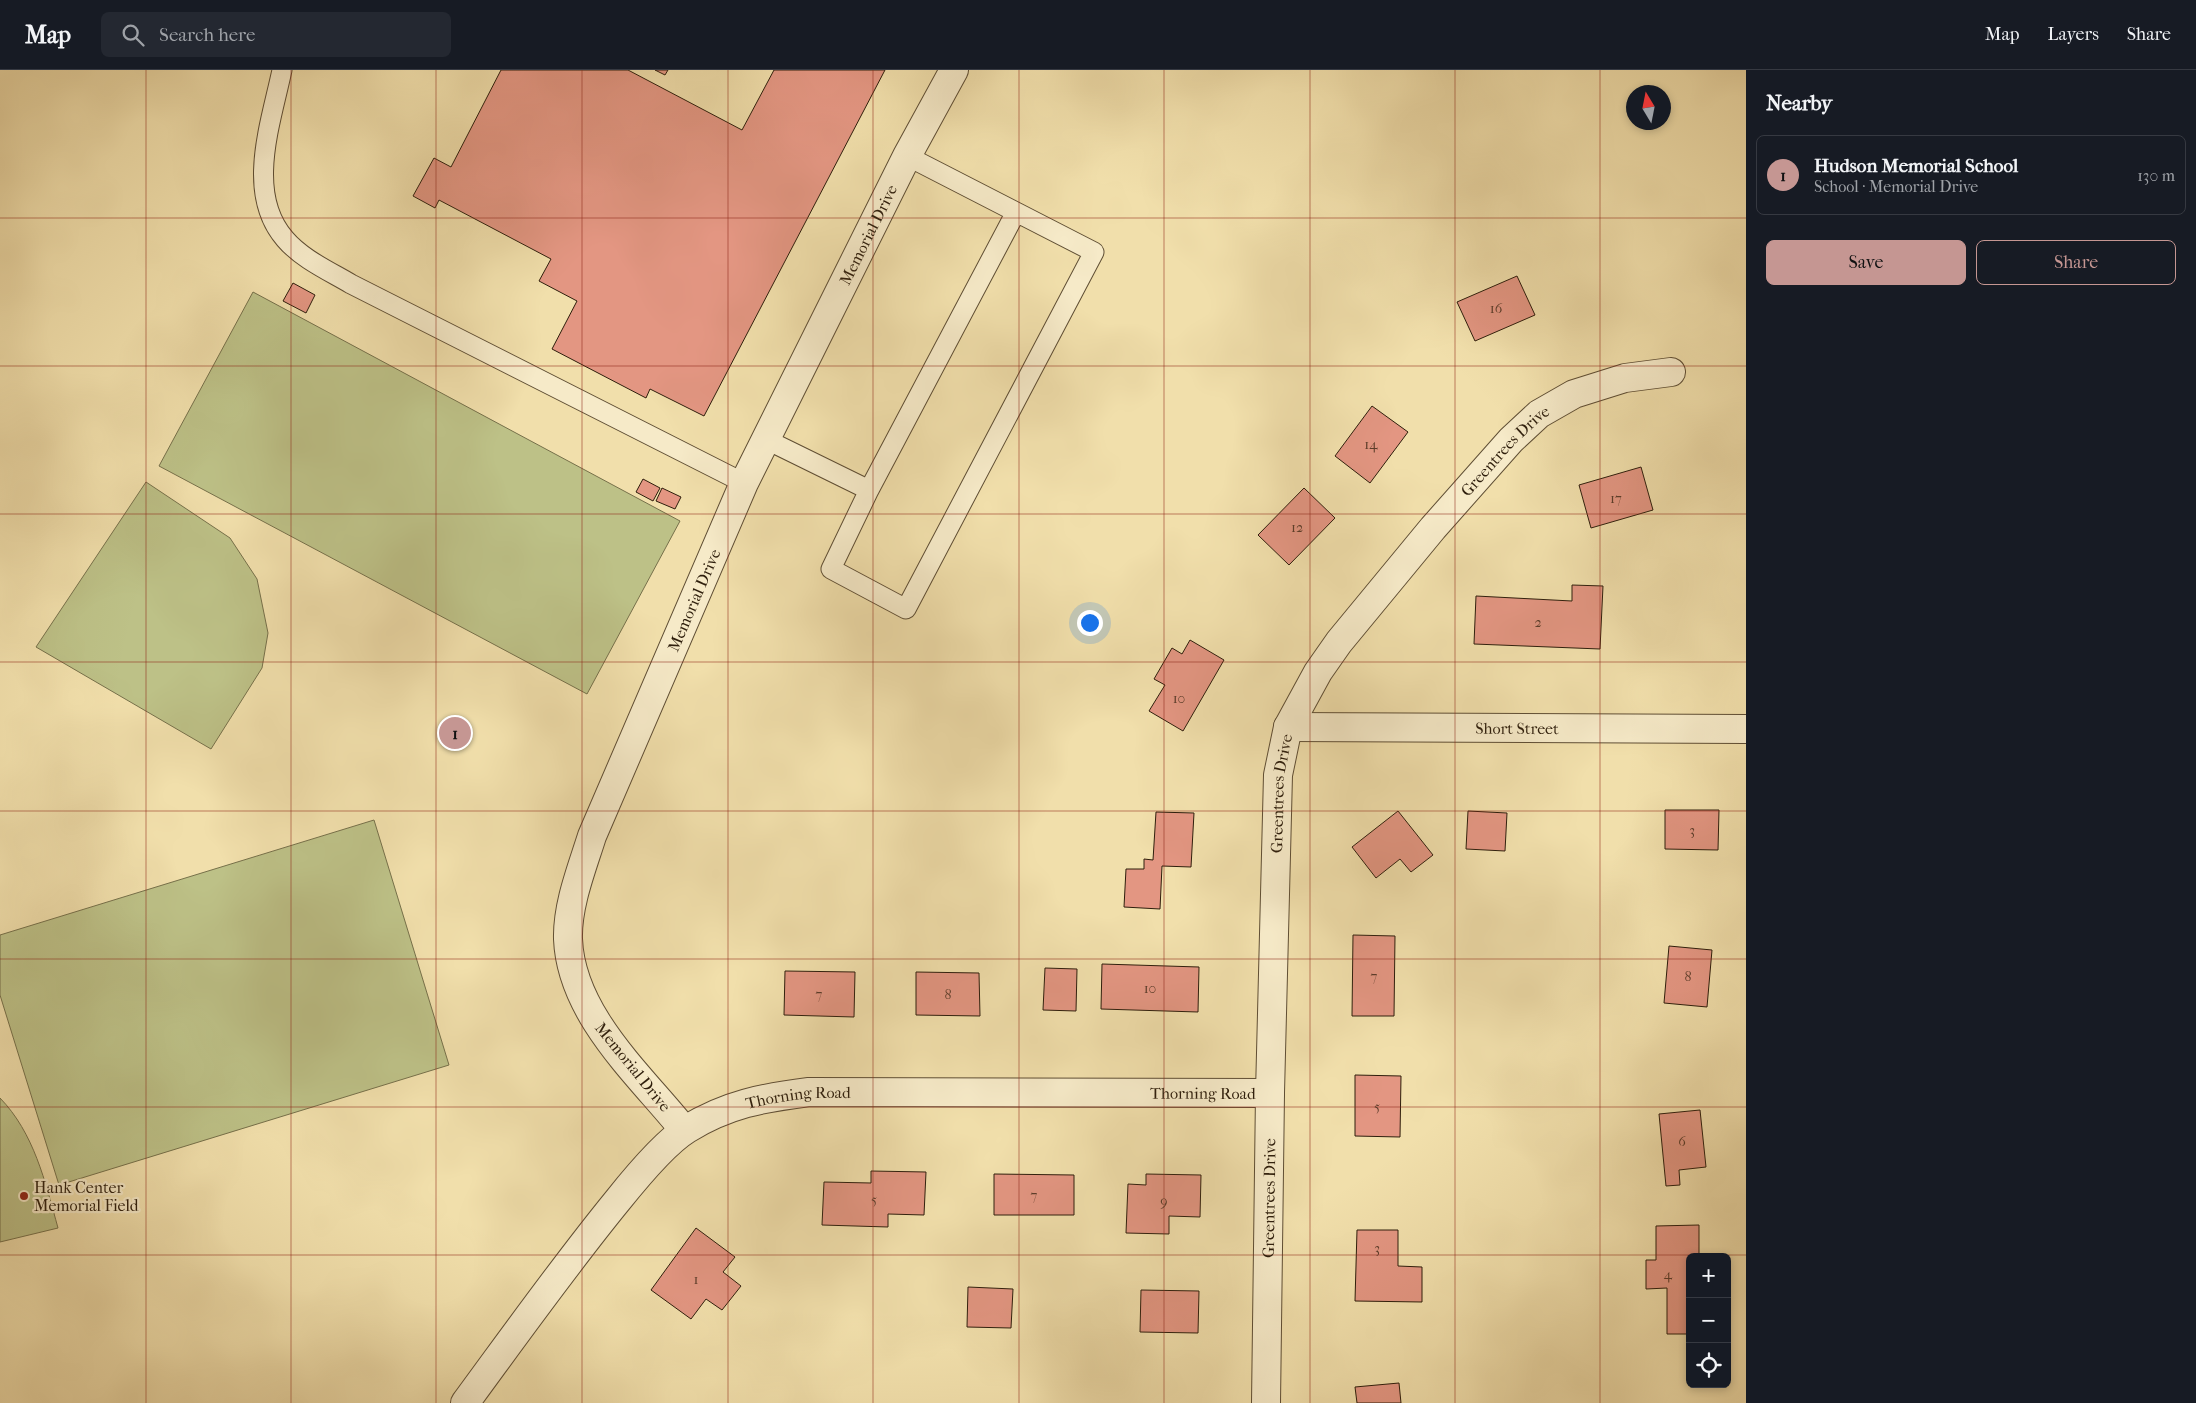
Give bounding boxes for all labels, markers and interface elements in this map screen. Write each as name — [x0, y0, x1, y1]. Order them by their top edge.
search box — [101, 12, 451, 57]
text: Map — [25, 21, 71, 49]
icon: search — [119, 21, 147, 49]
text: Search here — [159, 24, 255, 46]
text: Map — [1985, 24, 2019, 45]
text: Layers — [2047, 24, 2099, 45]
text: Share — [2127, 24, 2171, 45]
north arrow — [1626, 85, 1671, 130]
text: Nearby — [1766, 91, 1832, 115]
text: Hudson Memorial School — [1814, 155, 2018, 177]
text: 1 — [1780, 166, 1786, 185]
text: 130 m — [2137, 166, 2175, 185]
text: School · Memorial Drive — [1814, 177, 1978, 196]
street label: Memorial Drive — [835, 181, 901, 288]
button: Save — [1766, 240, 1966, 285]
button: Share — [1976, 240, 2176, 285]
house number: 16 — [1490, 300, 1503, 317]
street label: Greentrees Drive — [1456, 401, 1552, 500]
house number: 14 — [1364, 436, 1378, 453]
house number: 17 — [1610, 490, 1622, 507]
house number: 12 — [1291, 519, 1303, 536]
street label: Memorial Drive — [663, 546, 724, 654]
your location — [1077, 610, 1103, 636]
house number: 2 — [1534, 614, 1542, 631]
house number: 10 — [1173, 690, 1185, 707]
pin: 1 — [439, 714, 471, 752]
street label: Short Street — [1475, 718, 1559, 738]
street label: Greentrees Drive — [1267, 732, 1296, 853]
house number: 3 — [1689, 822, 1695, 839]
house number: 7 — [1371, 968, 1378, 985]
house number: 8 — [1684, 968, 1692, 985]
house number: 10 — [1144, 980, 1156, 997]
house number: 7 — [816, 986, 823, 1003]
house number: 8 — [944, 986, 952, 1003]
street label: Memorial Drive — [591, 1018, 675, 1116]
street label: Thorning Road — [744, 1082, 851, 1112]
street label: Thorning Road — [1150, 1083, 1256, 1102]
house number: 5 — [1374, 1098, 1380, 1115]
house number: 6 — [1678, 1133, 1686, 1150]
street label: Greentrees Drive — [1258, 1138, 1279, 1258]
place label: Hank Center Memorial Field — [34, 1178, 139, 1215]
house number: 7 — [1031, 1187, 1038, 1204]
marker: Hank Center Memorial Field — [18, 1190, 30, 1202]
house number: 5 — [871, 1191, 877, 1208]
house number: 9 — [1160, 1193, 1168, 1210]
house number: 3 — [1374, 1240, 1380, 1257]
map controls — [1686, 1253, 1731, 1388]
button: + — [1686, 1253, 1731, 1298]
house number: 4 — [1664, 1266, 1673, 1283]
house number: 1 — [694, 1271, 699, 1288]
button: − — [1686, 1298, 1731, 1343]
button: locate — [1686, 1343, 1731, 1388]

